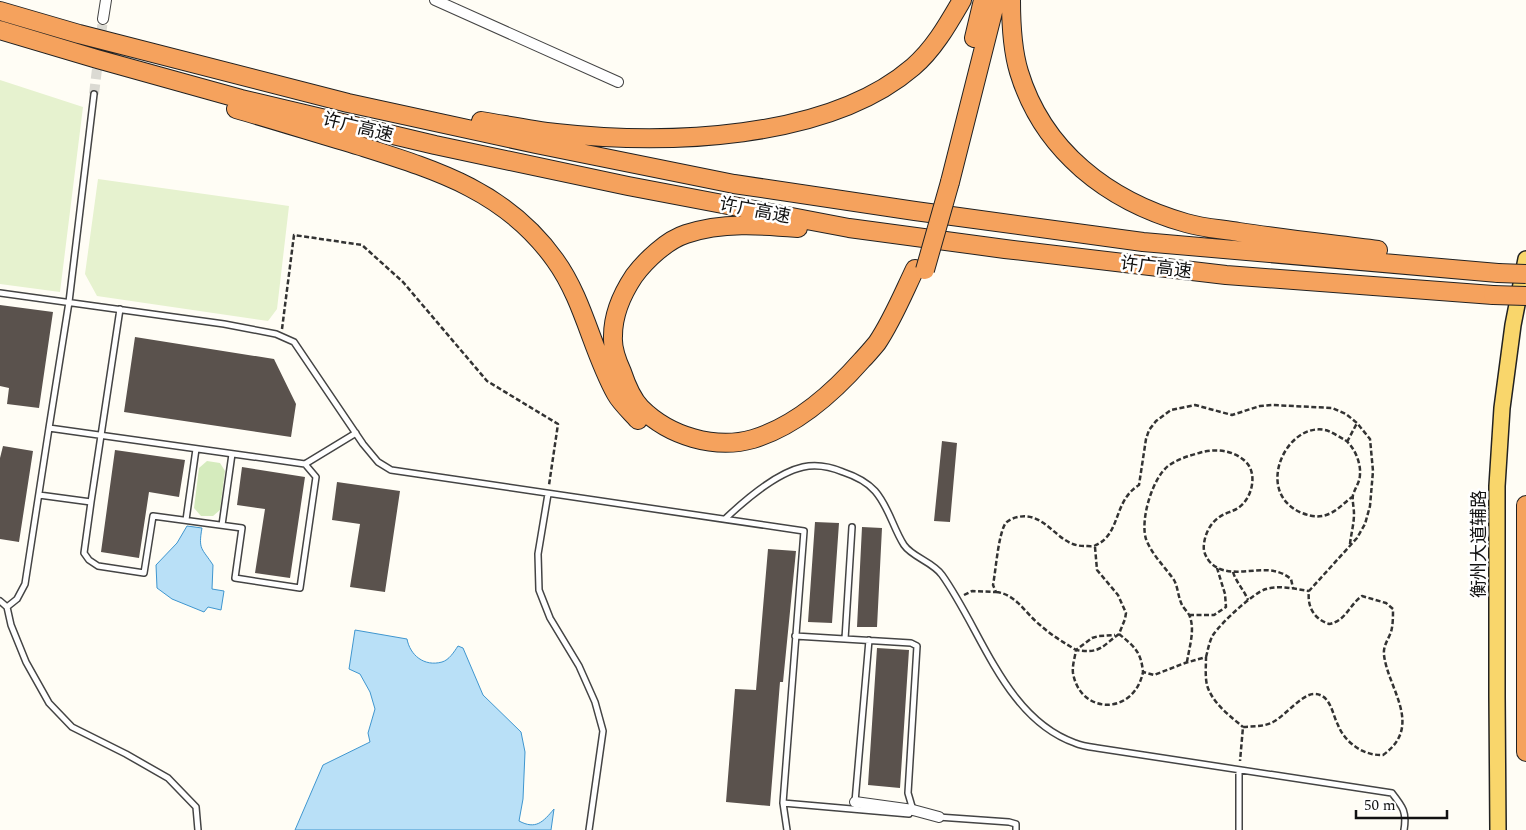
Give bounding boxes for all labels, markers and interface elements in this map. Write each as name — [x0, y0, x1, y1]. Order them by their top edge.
street label: 许广高速 — [320, 106, 396, 149]
street label: 许广高速 — [717, 190, 793, 231]
street label: 许广高速 — [1119, 250, 1193, 285]
street label: 衡州大道辅路 — [1466, 490, 1493, 598]
scale bar — [1356, 788, 1447, 820]
text: 50 m — [1364, 794, 1396, 817]

